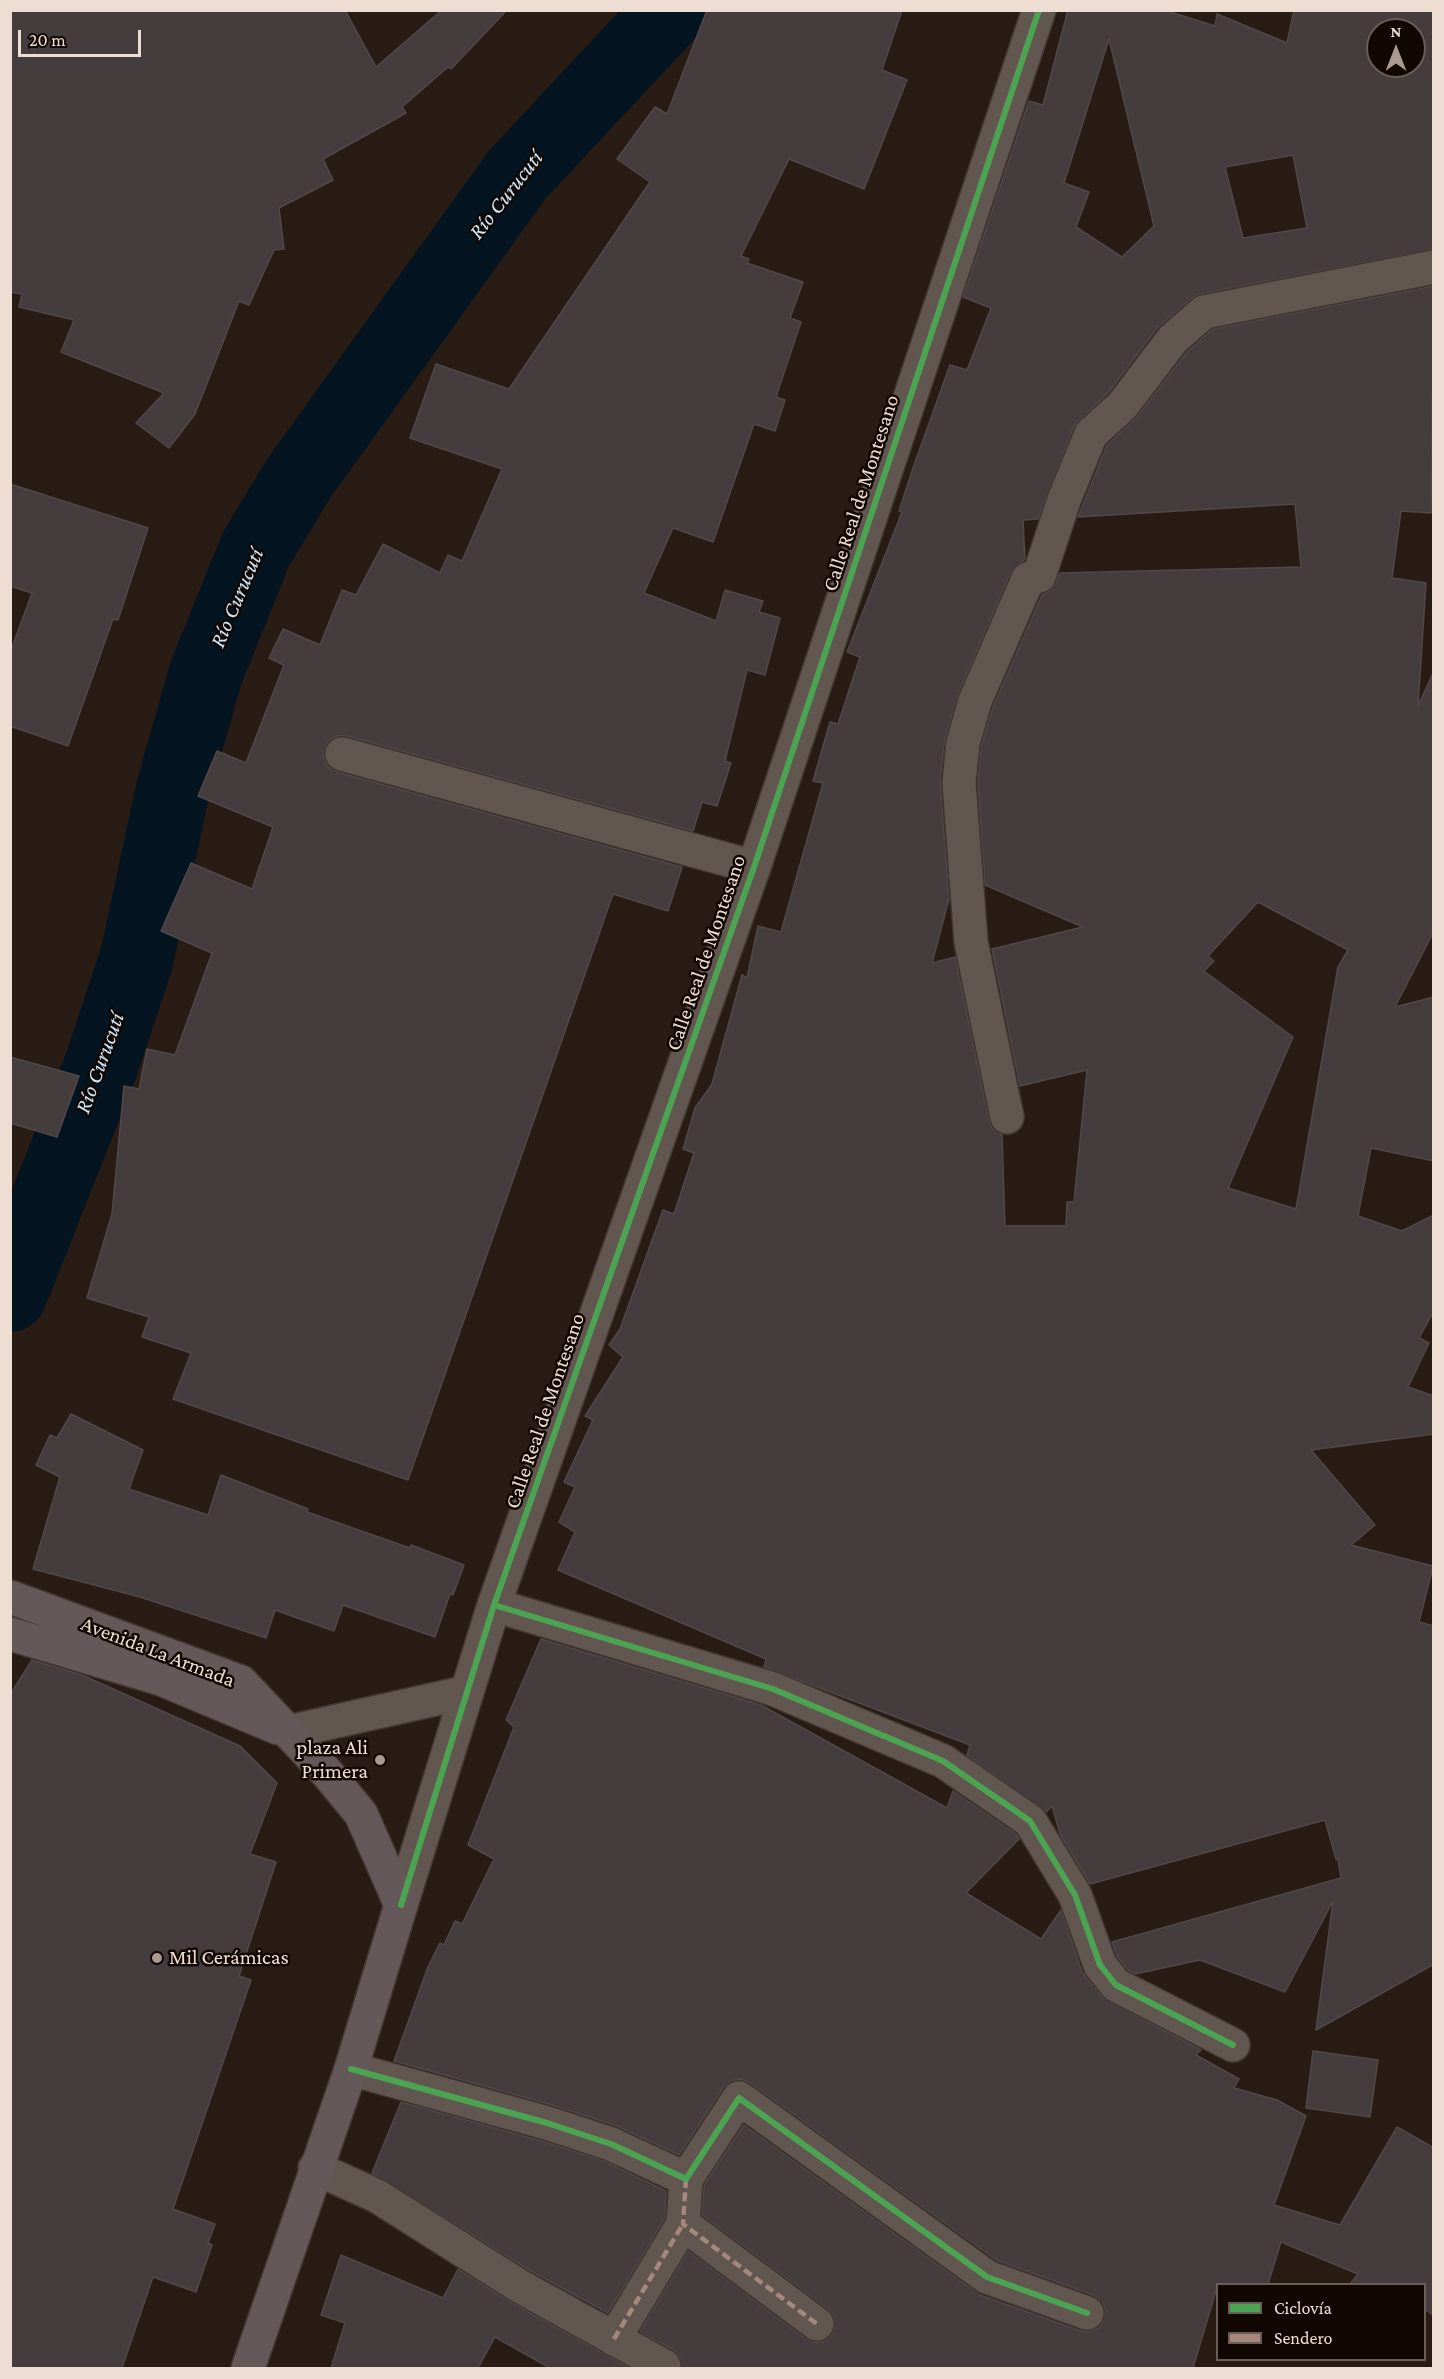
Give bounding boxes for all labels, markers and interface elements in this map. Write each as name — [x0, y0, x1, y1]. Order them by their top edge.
scale bar — [21, 18, 144, 56]
north arrow — [1366, 18, 1426, 78]
text: N — [1391, 23, 1401, 40]
text: 20 m — [29, 30, 66, 50]
water label: Río Curucutí — [463, 145, 549, 245]
street label: Calle Real de Montesano — [817, 392, 905, 594]
water label: Río Curucutí — [204, 544, 270, 652]
street label: Calle Real de Montesano — [661, 852, 751, 1054]
water label: Río Curucutí — [70, 1009, 130, 1117]
street label: Calle Real de Montesano — [500, 1310, 590, 1512]
street label: Avenida La Armada — [78, 1611, 238, 1693]
place label: plaza Ali Primera — [296, 1735, 368, 1785]
marker: plaza Ali Primera — [373, 1753, 387, 1767]
place label: Mil Cerámicas — [169, 1945, 289, 1971]
marker: Mil Cerámicas — [150, 1951, 164, 1965]
legend — [1216, 2283, 1426, 2361]
text: Ciclovía — [1274, 2298, 1332, 2318]
text: Sendero — [1274, 2328, 1332, 2348]

